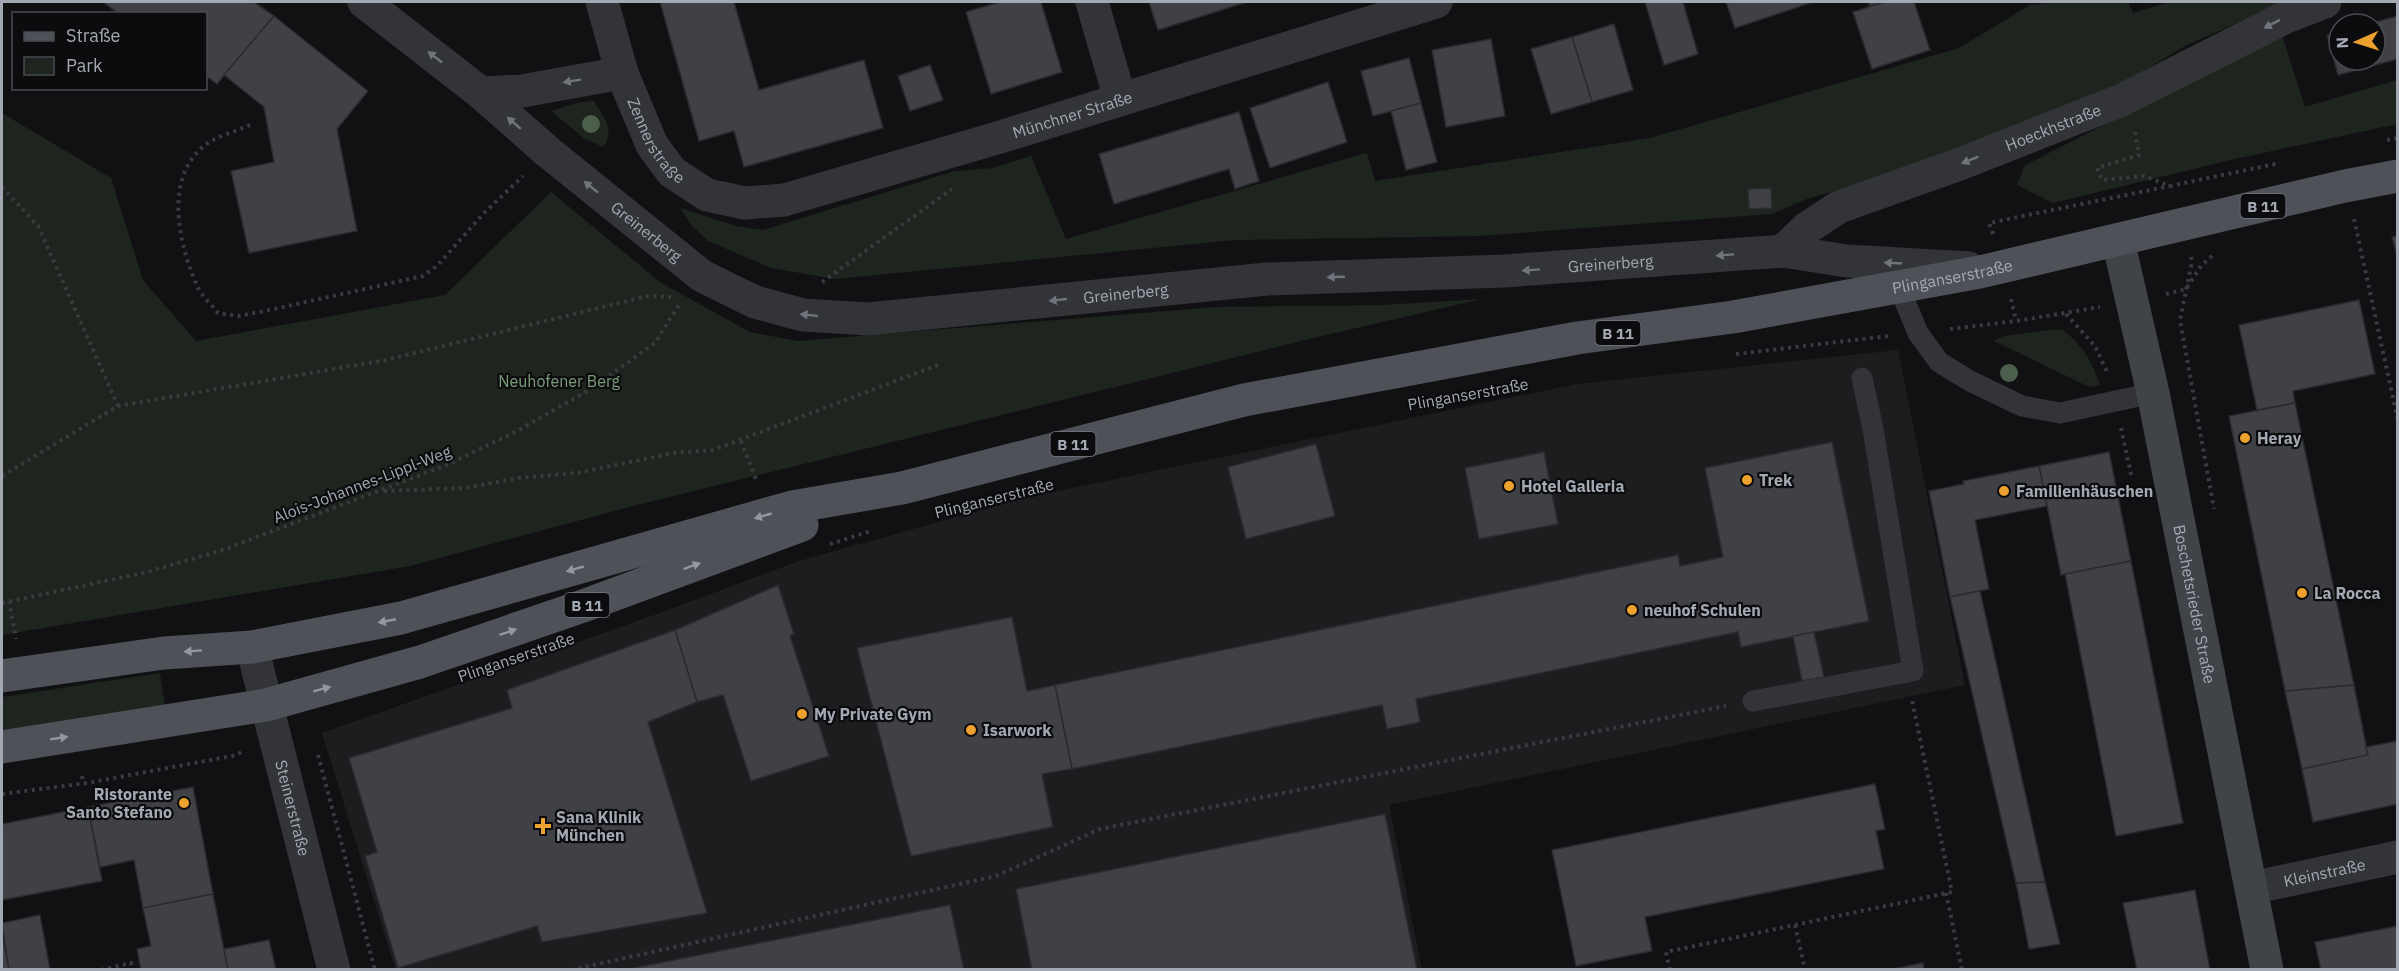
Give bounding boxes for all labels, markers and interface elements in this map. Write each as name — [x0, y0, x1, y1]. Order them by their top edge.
legend — [12, 12, 207, 90]
north arrow — [2327, 12, 2387, 72]
one-way arrow — [2263, 20, 2280, 29]
text: Straße — [66, 24, 120, 47]
text: N — [2332, 36, 2352, 49]
one-way arrow — [427, 51, 443, 64]
text: Park — [66, 54, 103, 77]
one-way arrow — [562, 76, 581, 85]
street label: Münchner Straße — [1010, 87, 1135, 143]
street label: Zennerstraße — [623, 94, 689, 188]
street label: Hoeckhstraße — [2002, 99, 2104, 155]
one-way arrow — [507, 117, 522, 130]
one-way arrow — [1961, 155, 1979, 165]
one-way arrow — [584, 181, 599, 194]
road number: B 11 — [2240, 194, 2286, 218]
street label: Greinerberg — [607, 197, 687, 266]
street label: Greinerberg — [1567, 250, 1654, 276]
one-way arrow — [1715, 251, 1734, 260]
street label: Plinganserstraße — [1890, 255, 2015, 298]
one-way arrow — [1883, 259, 1902, 268]
one-way arrow — [1521, 265, 1540, 274]
one-way arrow — [1326, 273, 1345, 282]
street label: Greinerberg — [1082, 279, 1170, 307]
one-way arrow — [1048, 295, 1067, 305]
one-way arrow — [800, 310, 819, 320]
road number: B 11 — [1596, 321, 1640, 345]
park label: Neuhofener Berg — [498, 371, 620, 391]
street label: Plinganserstraße — [1406, 373, 1530, 414]
place label: Heray — [2257, 428, 2302, 448]
marker: Heray — [2238, 431, 2252, 445]
road number: B 11 — [1050, 432, 1096, 456]
street label: Alois-Johannes-Lippl-Weg — [270, 441, 454, 527]
place label: Trek — [1759, 470, 1793, 490]
street label: Plinganserstraße — [932, 473, 1056, 522]
marker: Trek — [1740, 473, 1754, 487]
place label: Hotel Galleria — [1521, 476, 1625, 496]
marker: Hotel Galleria — [1502, 479, 1516, 493]
place label: Familienhäuschen — [2016, 481, 2153, 501]
marker: Familienhäuschen — [1997, 484, 2011, 498]
one-way arrow — [754, 511, 772, 521]
street label: Boschetsrieder Straße — [2169, 523, 2220, 685]
one-way arrow — [683, 560, 701, 570]
one-way arrow — [566, 565, 584, 574]
place label: La Rocca — [2314, 583, 2381, 603]
marker: La Rocca — [2295, 586, 2309, 600]
road number: B 11 — [564, 593, 610, 617]
place label: neuhof Schulen — [1644, 600, 1761, 620]
marker: neuhof Schulen — [1625, 603, 1639, 617]
one-way arrow — [378, 617, 397, 626]
one-way arrow — [499, 626, 517, 636]
street label: Plinganserstraße — [455, 628, 577, 686]
one-way arrow — [184, 646, 203, 656]
one-way arrow — [313, 684, 331, 693]
place label: My Private Gym — [814, 704, 931, 724]
marker: My Private Gym — [795, 707, 809, 721]
place label: Isarwork — [983, 720, 1052, 740]
marker: Isarwork — [964, 723, 978, 737]
one-way arrow — [50, 734, 69, 743]
street label: Steinerstraße — [271, 758, 315, 858]
place label: Ristorante Santo Stefano — [66, 784, 172, 822]
marker: Ristorante Santo Stefano — [177, 796, 191, 810]
place label: Sana Klinik München — [556, 807, 642, 845]
marker: Sana Klinik München — [534, 817, 552, 835]
street label: Kleinstraße — [2282, 854, 2367, 891]

